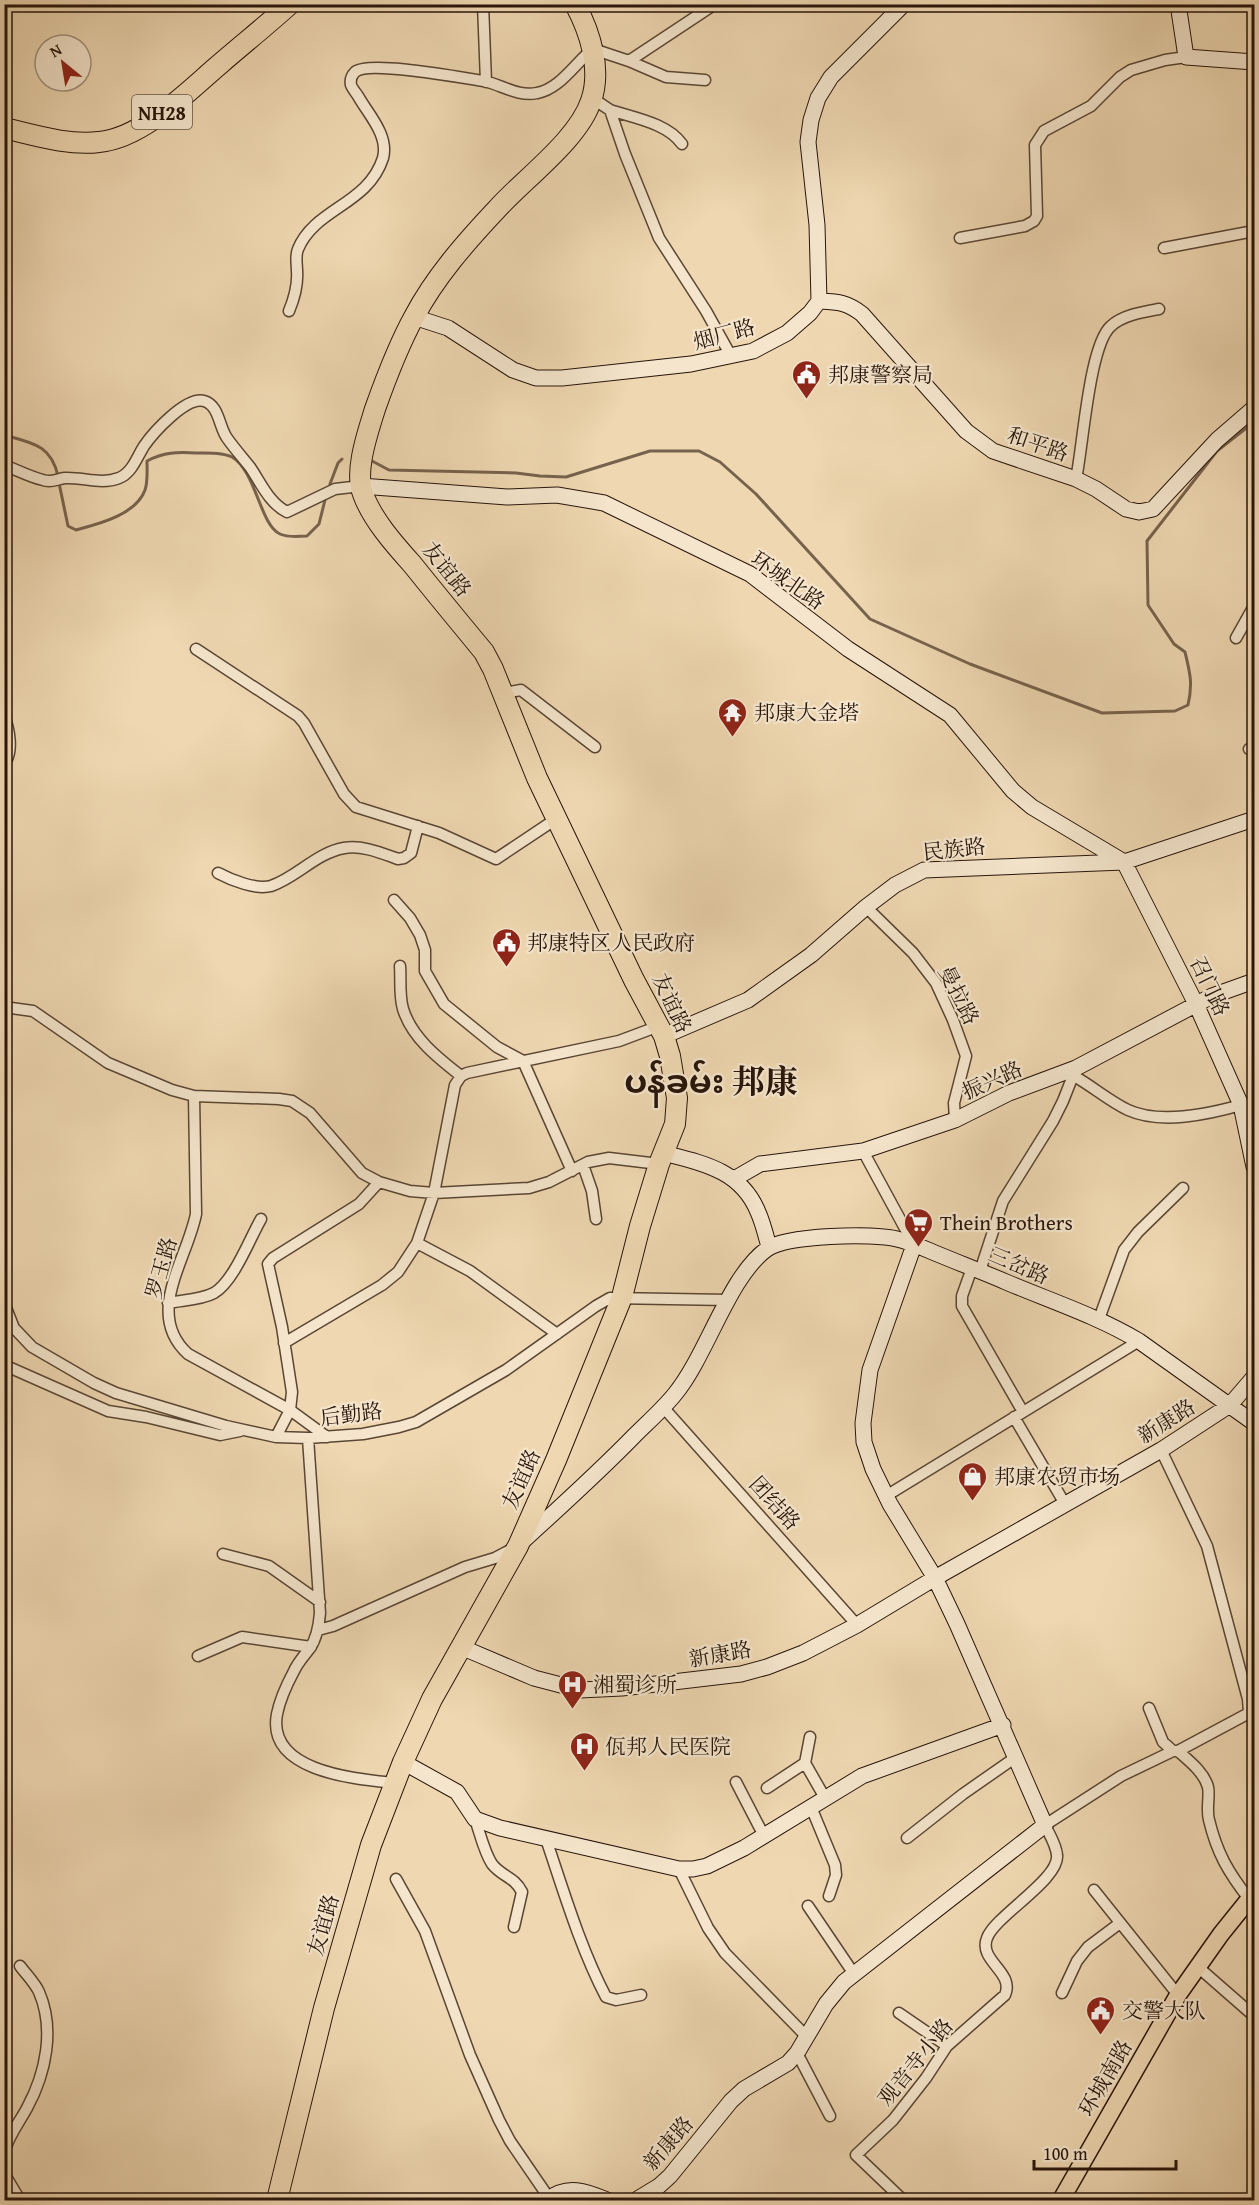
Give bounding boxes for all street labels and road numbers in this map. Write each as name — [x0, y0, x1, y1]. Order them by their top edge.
road number: NH28 — [132, 95, 192, 129]
street label: 烟厂路 — [690, 311, 758, 357]
street label: 和平路 — [1003, 419, 1073, 469]
street label: 友谊路 — [415, 535, 479, 603]
street label: 环城北路 — [745, 543, 831, 617]
street label: 民族路 — [921, 830, 987, 868]
street label: 召门路 — [1182, 951, 1238, 1021]
street label: 曼拉路 — [931, 960, 987, 1030]
street label: 友谊路 — [645, 968, 699, 1038]
street label: 振兴路 — [957, 1053, 1027, 1107]
street label: 罗玉路 — [137, 1233, 185, 1303]
street label: 三岔路 — [984, 1238, 1054, 1292]
street label: 新康路 — [1131, 1391, 1201, 1451]
street label: 后勤路 — [318, 1395, 384, 1433]
street label: 友谊路 — [494, 1444, 548, 1514]
street label: 团结路 — [742, 1469, 808, 1537]
street label: 新康路 — [686, 1633, 754, 1675]
street label: 友谊路 — [299, 1890, 347, 1960]
street label: 观音寺小路 — [870, 2011, 960, 2113]
street label: 环城南路 — [1071, 2034, 1139, 2122]
street label: 新康路 — [636, 2109, 700, 2177]

